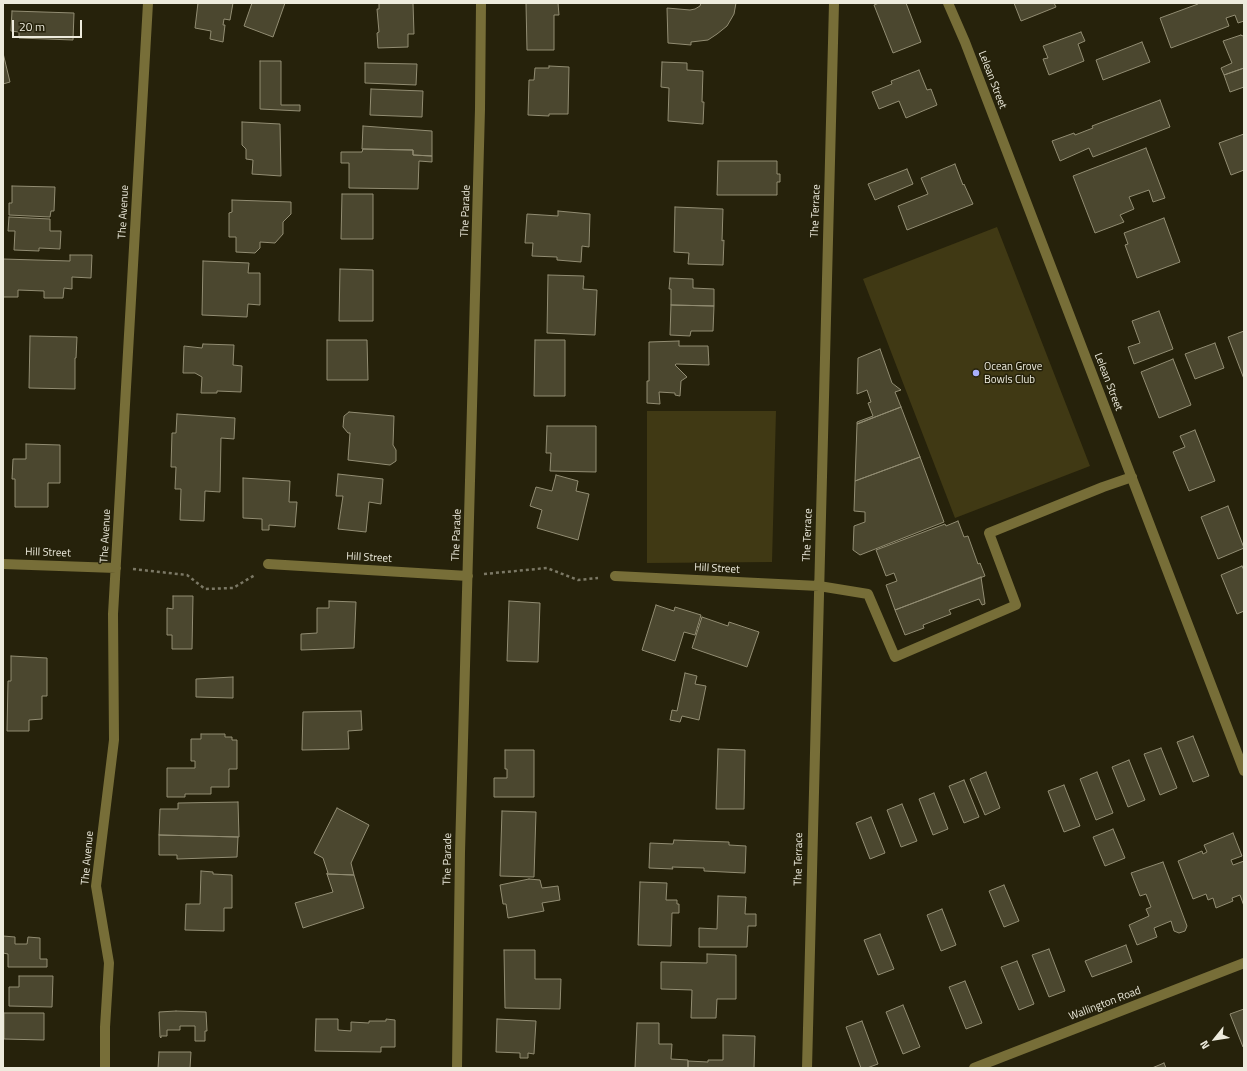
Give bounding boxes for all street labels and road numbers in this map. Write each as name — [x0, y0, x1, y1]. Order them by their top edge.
street label: Lelean Street — [975, 49, 1009, 111]
street label: The Terrace — [808, 184, 824, 238]
street label: The Avenue — [116, 185, 132, 239]
street label: The Parade — [458, 185, 474, 237]
street label: Lelean Street — [1091, 351, 1125, 413]
street label: The Terrace — [800, 508, 816, 562]
street label: The Avenue — [98, 509, 114, 563]
street label: The Parade — [449, 509, 465, 561]
street label: Hill Street — [25, 546, 71, 560]
street label: Hill Street — [346, 550, 392, 566]
street label: Hill Street — [694, 561, 740, 577]
street label: The Avenue — [79, 830, 97, 886]
street label: The Terrace — [792, 832, 806, 886]
street label: The Parade — [441, 833, 455, 885]
street label: Wallington Road — [1067, 984, 1143, 1024]

